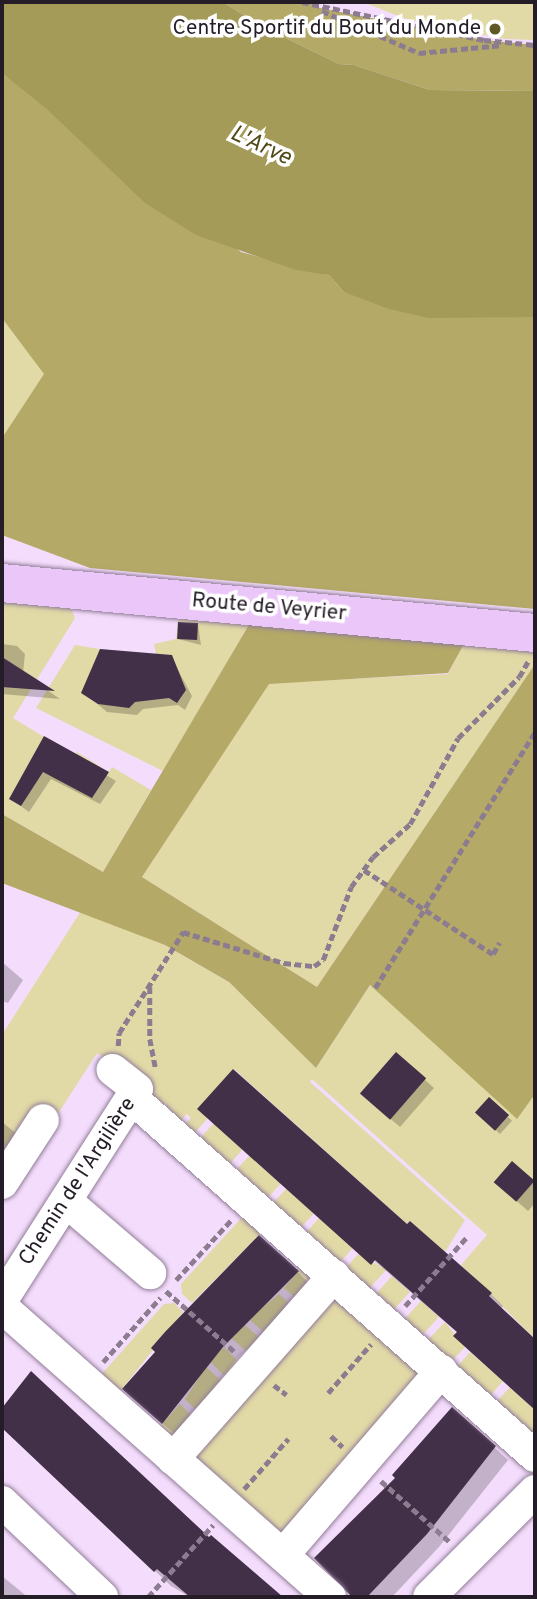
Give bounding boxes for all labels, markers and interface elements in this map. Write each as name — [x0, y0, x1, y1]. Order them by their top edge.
place label: Centre Sportif du Bout du Monde — [172, 16, 481, 42]
marker: Centre Sportif du Bout du Monde — [487, 21, 503, 37]
water label: L'Arve — [225, 121, 295, 173]
street label: Route de Veyrier — [190, 589, 348, 627]
street label: Chemin de l'Argilière — [14, 1093, 142, 1271]

